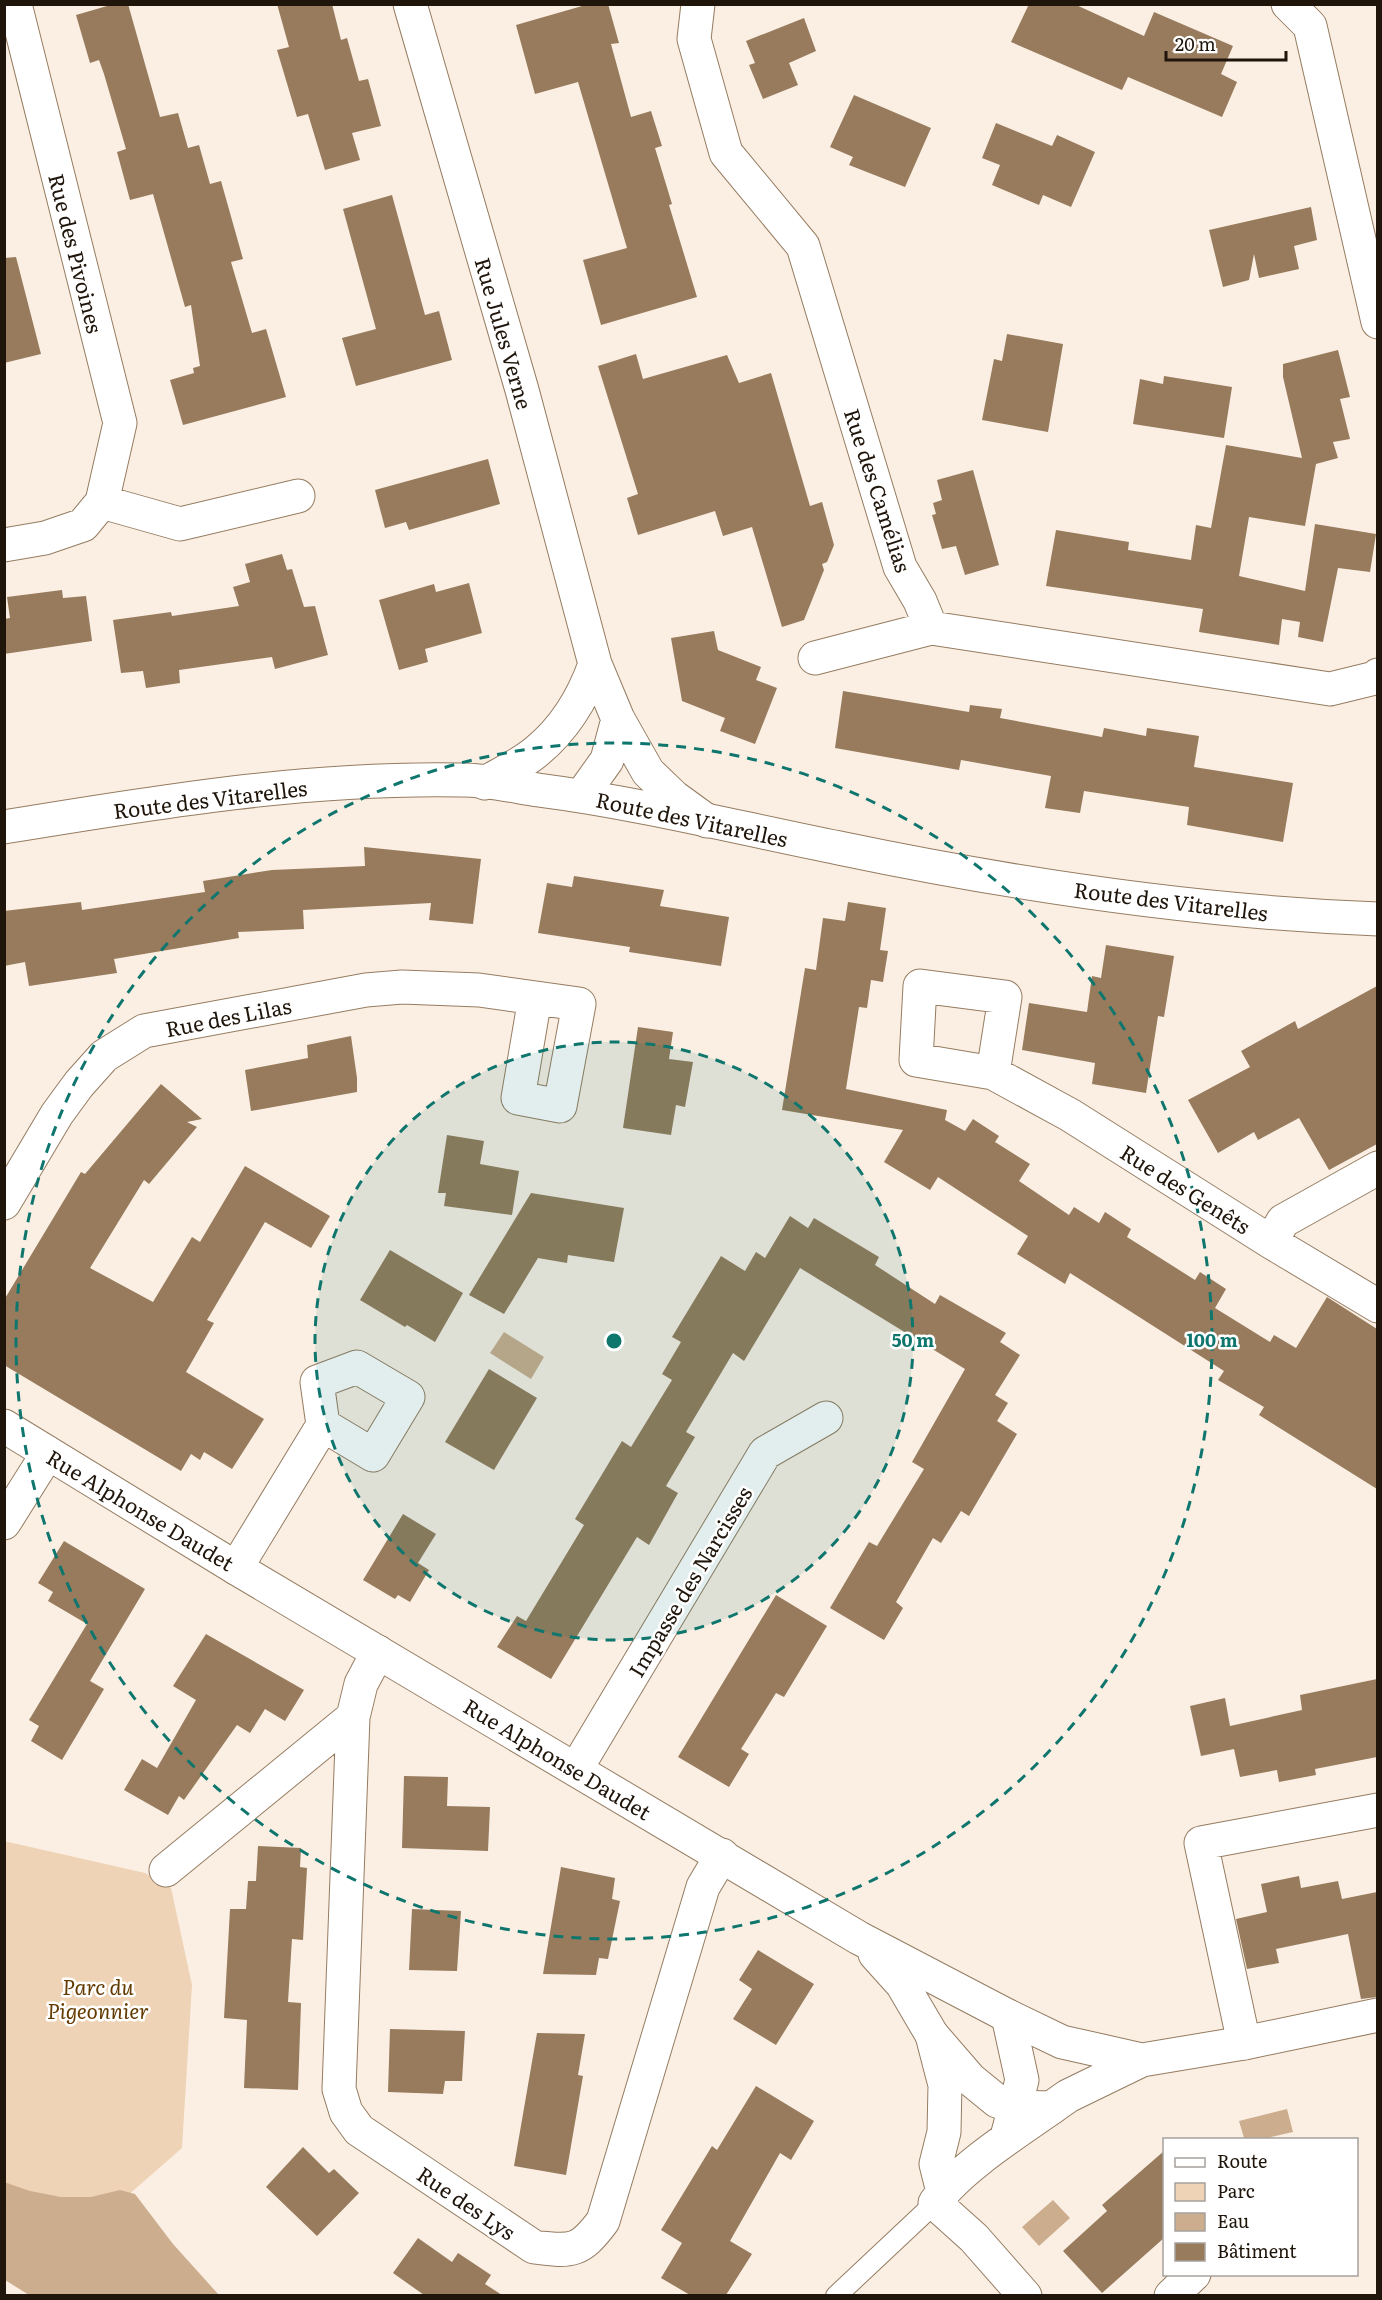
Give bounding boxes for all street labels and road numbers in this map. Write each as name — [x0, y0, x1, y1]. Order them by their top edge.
street label: Rue des Pivoines — [42, 170, 112, 336]
street label: Rue Jules Verne — [468, 253, 542, 413]
street label: Rue des Camélias — [838, 404, 920, 576]
street label: Route des Vitarelles — [111, 771, 309, 825]
street label: Route des Vitarelles — [593, 783, 791, 853]
street label: Route des Vitarelles — [1072, 873, 1270, 927]
street label: Rue des Lilas — [162, 989, 294, 1043]
street label: Rue des Genêts — [1115, 1136, 1257, 1240]
street label: Rue Alphonse Daudet — [41, 1441, 241, 1578]
street label: Impasse des Narcisses — [620, 1480, 758, 1682]
street label: Rue Alphonse Daudet — [458, 1690, 658, 1827]
street label: Rue des Lys — [412, 2158, 522, 2246]

